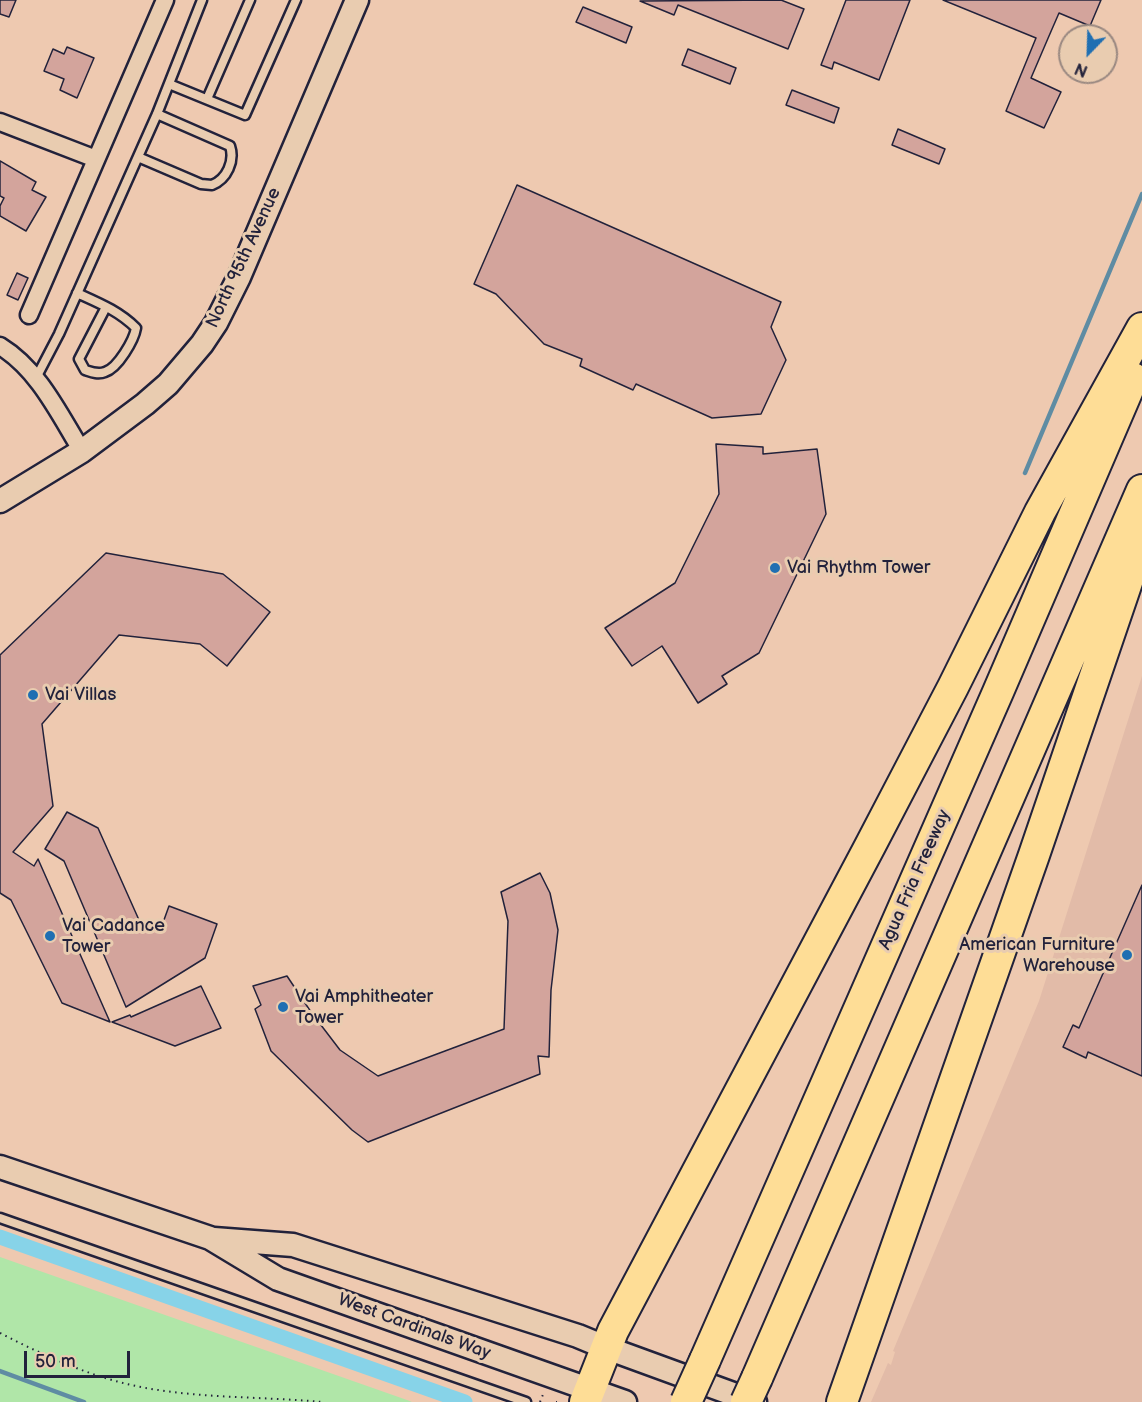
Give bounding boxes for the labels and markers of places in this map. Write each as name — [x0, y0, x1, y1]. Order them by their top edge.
place label: Vai Rhythm Tower — [787, 557, 930, 579]
marker: Vai Rhythm Tower — [768, 561, 782, 575]
place label: Vai Villas — [45, 684, 116, 706]
marker: Vai Villas — [26, 688, 40, 702]
place label: Vai Cadance Tower — [62, 915, 165, 958]
marker: Vai Cadance Tower — [43, 929, 57, 943]
place label: American Furniture Warehouse — [959, 934, 1115, 976]
marker: American Furniture Warehouse — [1120, 948, 1134, 962]
place label: Vai Amphitheater Tower — [295, 986, 433, 1028]
marker: Vai Amphitheater Tower — [276, 1000, 290, 1014]

